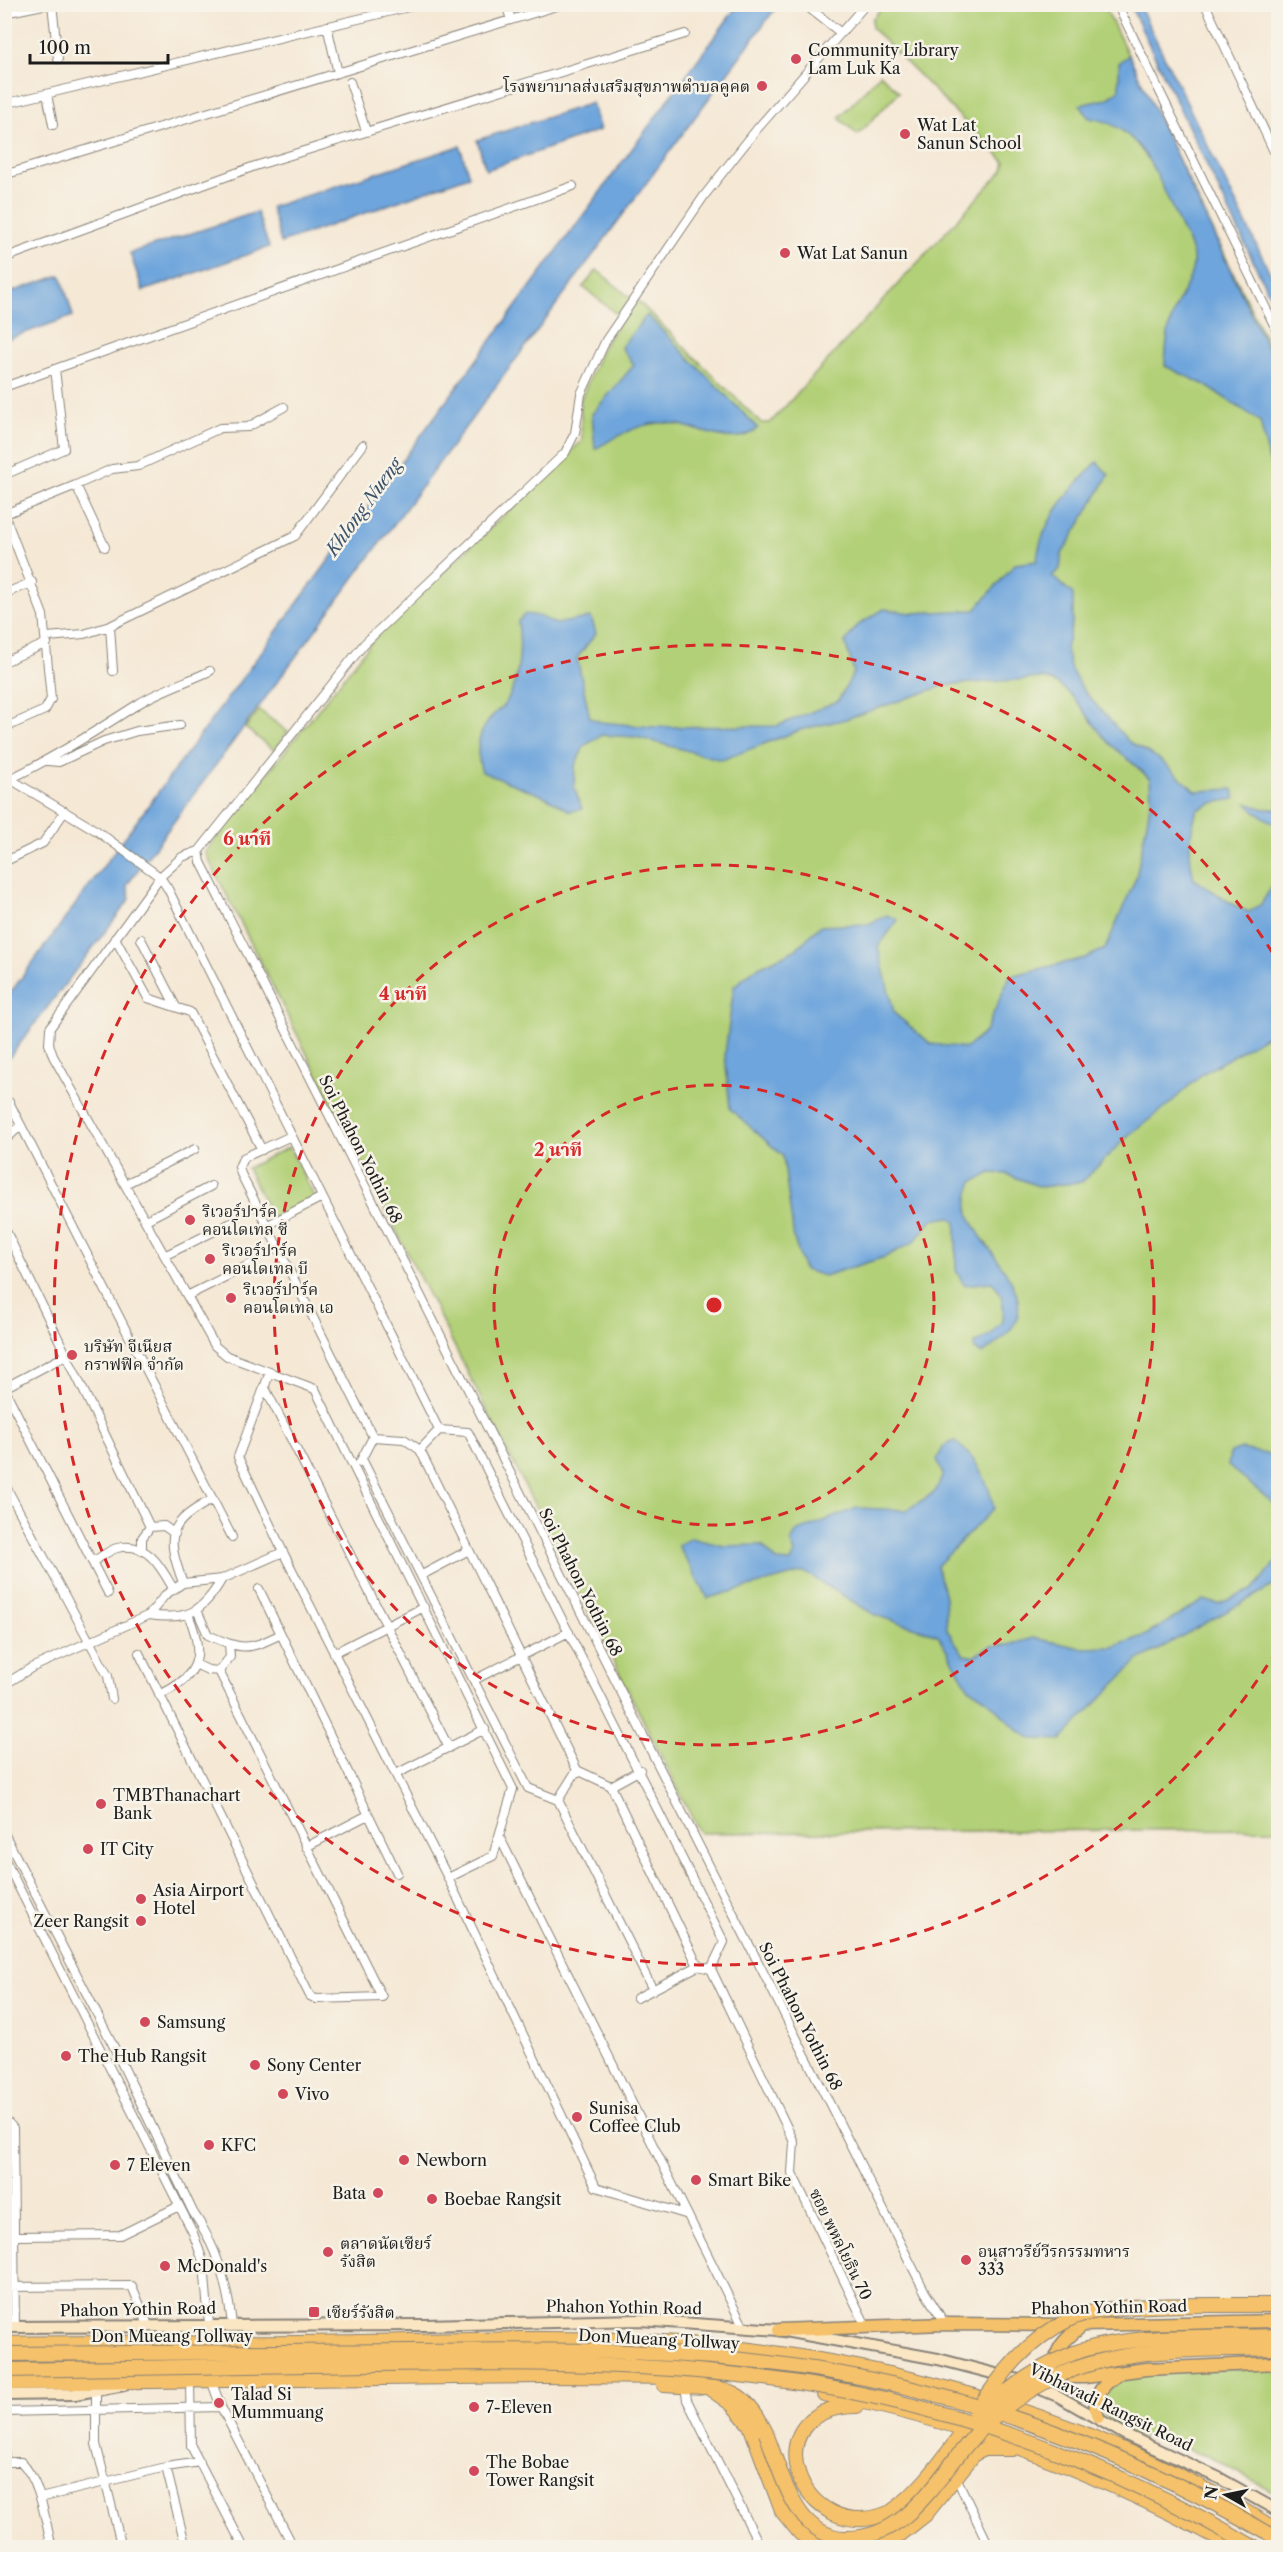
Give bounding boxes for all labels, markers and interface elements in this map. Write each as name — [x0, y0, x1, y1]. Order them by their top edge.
scale bar — [30, 27, 168, 65]
text: 100 m — [39, 37, 91, 59]
place label: Community Library Lam Luk Ka — [808, 40, 960, 78]
marker: Community Library Lam Luk Ka — [789, 52, 803, 66]
place label: โรงพยาบาลส่งเสริมสุขภาพตำบลคูคต — [502, 76, 750, 98]
marker: โรงพยาบาลส่งเสริมสุขภาพตำบลคูคต — [755, 79, 769, 93]
place label: Wat Lat Sanun School — [916, 115, 1022, 153]
marker: Wat Lat Sanun School — [898, 127, 912, 141]
place label: Wat Lat Sanun — [796, 243, 908, 263]
marker: Wat Lat Sanun — [778, 246, 792, 260]
water label: Khlong Nueng — [320, 452, 408, 562]
text: 6 นาที — [223, 828, 271, 850]
text: 4 นาที — [379, 983, 427, 1005]
street label: Soi Phahon Yothin 68 — [315, 1071, 407, 1227]
text: 2 นาที — [534, 1139, 582, 1161]
place label: ริเวอร์ปาร์ค คอนโดเทล ซี — [202, 1201, 288, 1239]
marker: ริเวอร์ปาร์ค คอนโดเทล ซี — [183, 1213, 197, 1227]
place label: ริเวอร์ปาร์ค คอนโดเทล บี — [222, 1240, 308, 1278]
marker: ริเวอร์ปาร์ค คอนโดเทล บี — [203, 1252, 217, 1266]
place label: ริเวอร์ปาร์ค คอนโดเทล เอ — [243, 1279, 334, 1317]
marker: ริเวอร์ปาร์ค คอนโดเทล เอ — [224, 1291, 238, 1305]
centre of rings — [704, 1295, 724, 1315]
place label: บริษัท จีเนียส กราฟฟิค จำกัด — [84, 1336, 184, 1374]
marker: บริษัท จีเนียส กราฟฟิค จำกัด — [65, 1348, 79, 1362]
street label: Soi Phahon Yothin 68 — [535, 1504, 627, 1660]
place label: TMBThanachart Bank — [113, 1785, 241, 1823]
marker: TMBThanachart Bank — [94, 1797, 108, 1811]
place label: IT City — [100, 1839, 155, 1859]
marker: IT City — [81, 1842, 95, 1856]
place label: Asia Airport Hotel — [152, 1880, 244, 1918]
marker: Asia Airport Hotel — [134, 1892, 148, 1906]
place label: Zeer Rangsit — [33, 1911, 129, 1931]
marker: Zeer Rangsit — [134, 1914, 148, 1928]
street label: Soi Phahon Yothin 68 — [755, 1938, 847, 2094]
place label: Samsung — [157, 2012, 226, 2032]
marker: Samsung — [138, 2015, 152, 2029]
place label: The Hub Rangsit — [78, 2046, 207, 2066]
marker: The Hub Rangsit — [59, 2049, 73, 2063]
place label: Sony Center — [267, 2055, 362, 2075]
marker: Sony Center — [248, 2058, 262, 2072]
place label: Vivo — [294, 2084, 329, 2104]
marker: Vivo — [276, 2087, 290, 2101]
place label: Sunisa Coffee Club — [589, 2098, 681, 2136]
marker: Sunisa Coffee Club — [570, 2110, 584, 2124]
place label: KFC — [221, 2135, 256, 2155]
marker: KFC — [202, 2138, 216, 2152]
place label: Newborn — [416, 2150, 487, 2170]
marker: Newborn — [397, 2153, 411, 2167]
place label: 7 Eleven — [127, 2155, 191, 2175]
marker: 7 Eleven — [108, 2158, 122, 2172]
place label: Smart Bike — [708, 2170, 791, 2190]
marker: Smart Bike — [689, 2173, 703, 2187]
place label: Bata — [332, 2183, 367, 2203]
street label: ซอย พหลโยธิน 70 — [805, 2185, 877, 2303]
marker: Bata — [371, 2186, 385, 2200]
place label: Boebae Rangsit — [444, 2189, 562, 2209]
marker: Boebae Rangsit — [425, 2192, 439, 2206]
place label: ตลาดนัดเซียร์ รังสิต — [340, 2233, 432, 2271]
place label: อนุสาวรีย์วีรกรรมทหาร 333 — [978, 2241, 1130, 2279]
marker: ตลาดนัดเซียร์ รังสิต — [321, 2245, 335, 2259]
marker: อนุสาวรีย์วีรกรรมทหาร 333 — [959, 2253, 973, 2267]
place label: McDonald's — [177, 2256, 267, 2276]
marker: McDonald's — [158, 2259, 172, 2273]
street label: Phahon Yothin Road — [546, 2296, 703, 2318]
street label: Phahon Yothin Road — [1031, 2296, 1188, 2318]
street label: Phahon Yothin Road — [60, 2298, 217, 2320]
place label: เซียร์รังสิต — [326, 2302, 395, 2322]
marker: เซียร์รังสิต — [307, 2305, 321, 2319]
street label: Don Mueang Tollway — [578, 2325, 741, 2353]
street label: Don Mueang Tollway — [91, 2326, 254, 2346]
street label: Vibhavadi Rangsit Road — [1025, 2358, 1196, 2455]
place label: Talad Si Mummuang — [231, 2384, 324, 2422]
marker: Talad Si Mummuang — [212, 2396, 226, 2410]
place label: 7-Eleven — [486, 2397, 552, 2417]
marker: 7-Eleven — [467, 2400, 481, 2414]
place label: The Bobae Tower Rangsit — [486, 2452, 595, 2490]
marker: The Bobae Tower Rangsit — [467, 2464, 481, 2478]
north arrow — [1196, 2465, 1256, 2525]
text: N — [1200, 2484, 1222, 2501]

